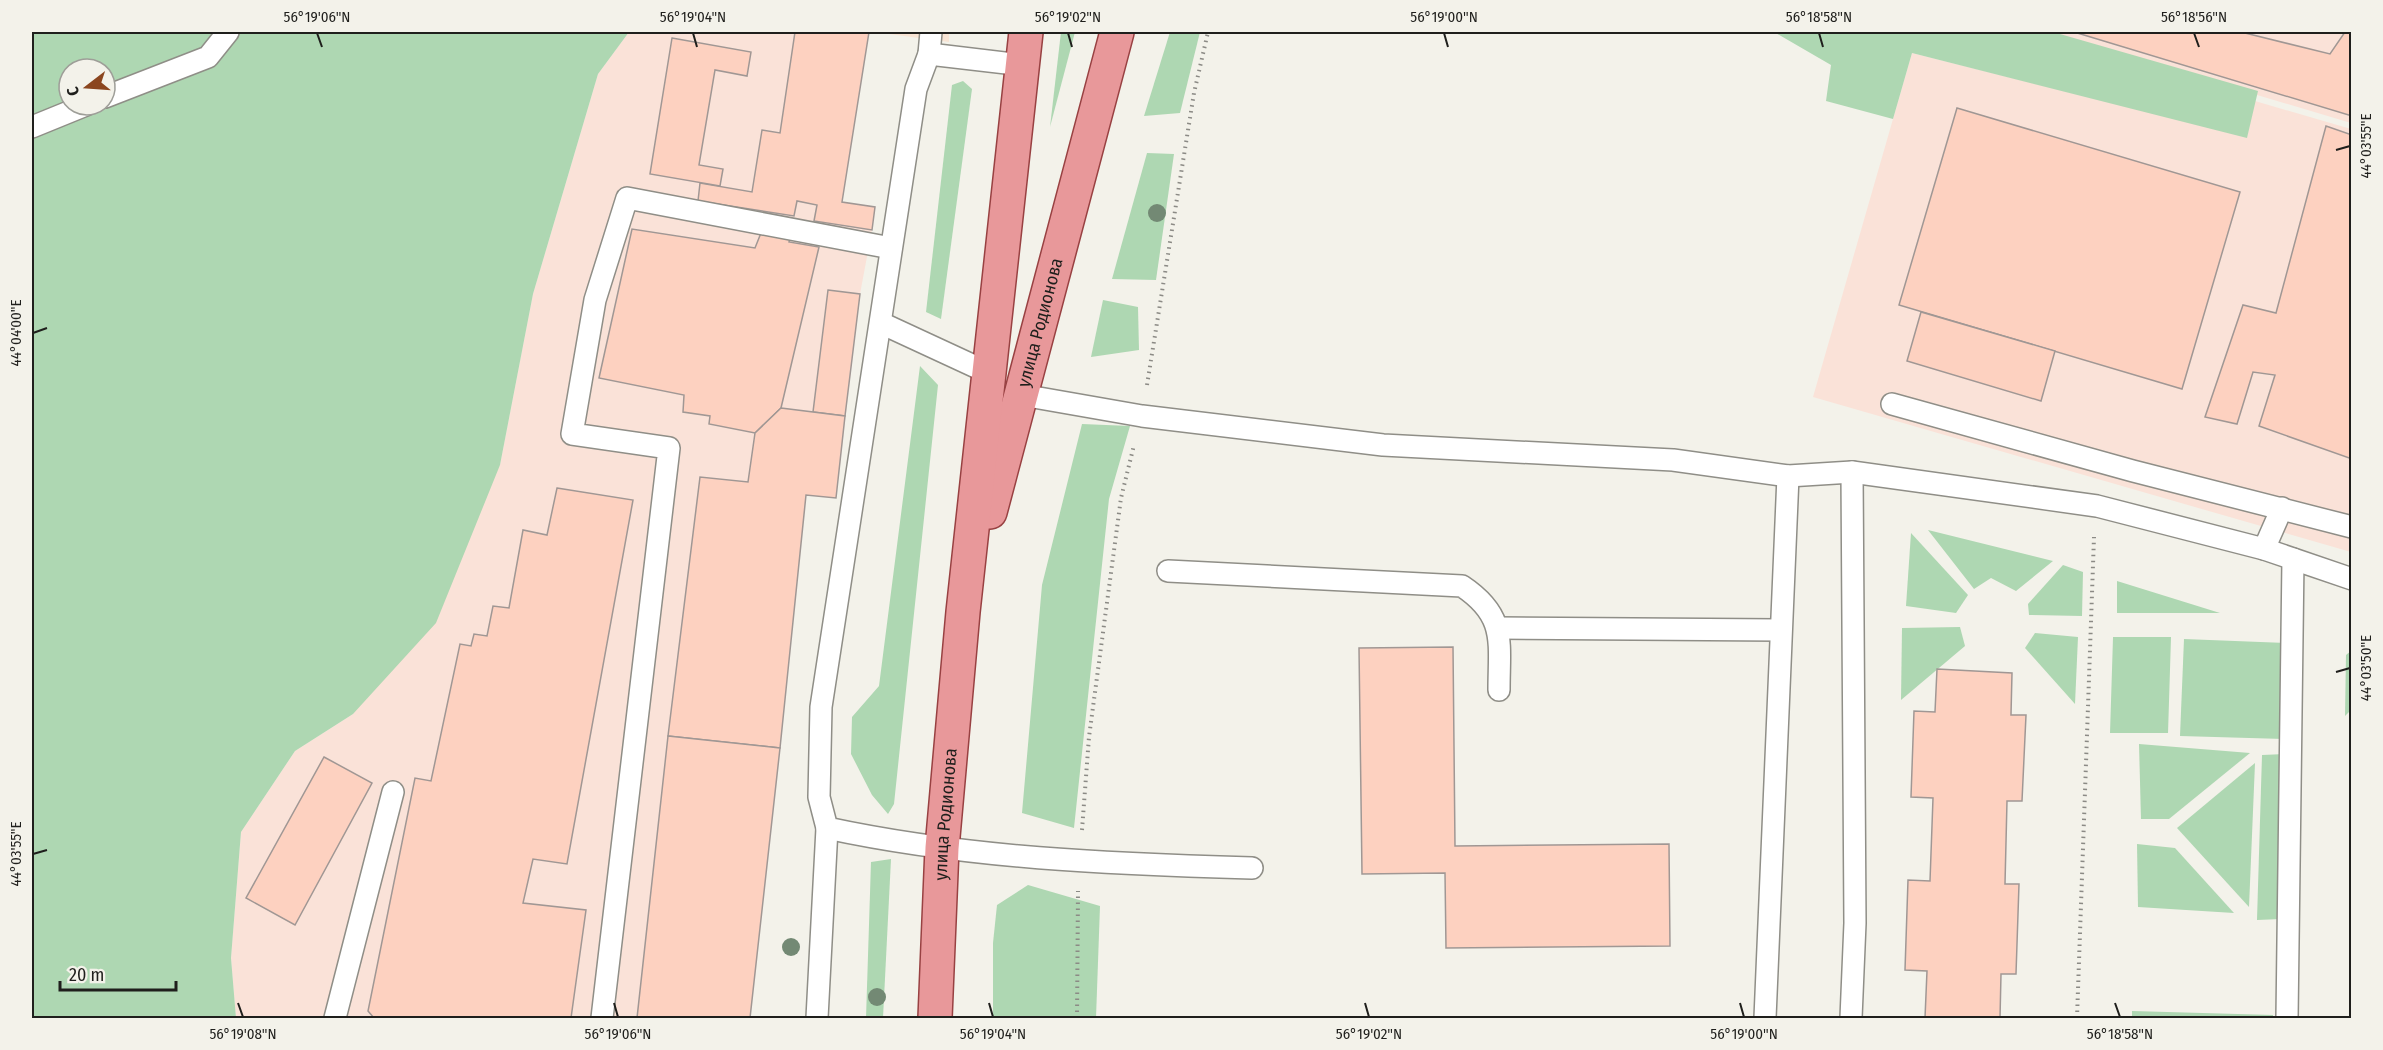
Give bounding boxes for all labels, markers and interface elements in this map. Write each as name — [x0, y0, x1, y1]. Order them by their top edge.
text: 56°19'06"N — [284, 8, 350, 26]
text: 56°19'04"N — [660, 8, 726, 26]
text: 56°19'02"N — [1035, 8, 1101, 26]
text: 56°19'00"N — [1410, 8, 1478, 26]
text: 56°18'58"N — [1786, 8, 1852, 26]
text: 56°18'56"N — [2161, 8, 2227, 26]
north arrow — [57, 57, 117, 117]
text: С — [63, 84, 83, 98]
text: 44°03'55"E — [2357, 114, 2375, 178]
street label: улица Родионова — [1013, 255, 1068, 389]
text: 44°04'00"E — [7, 300, 25, 366]
text: 44°03'50"E — [2357, 635, 2375, 701]
street label: улица Родионова — [930, 747, 962, 881]
text: 44°03'55"E — [7, 822, 25, 886]
scale bar — [60, 954, 176, 992]
text: 20 m — [69, 964, 104, 986]
text: 56°19'08"N — [209, 1025, 277, 1043]
text: 56°19'06"N — [585, 1025, 651, 1043]
text: 56°19'04"N — [960, 1025, 1026, 1043]
text: 56°19'02"N — [1336, 1025, 1402, 1043]
text: 56°19'00"N — [1710, 1025, 1778, 1043]
text: 56°18'58"N — [2087, 1025, 2153, 1043]

